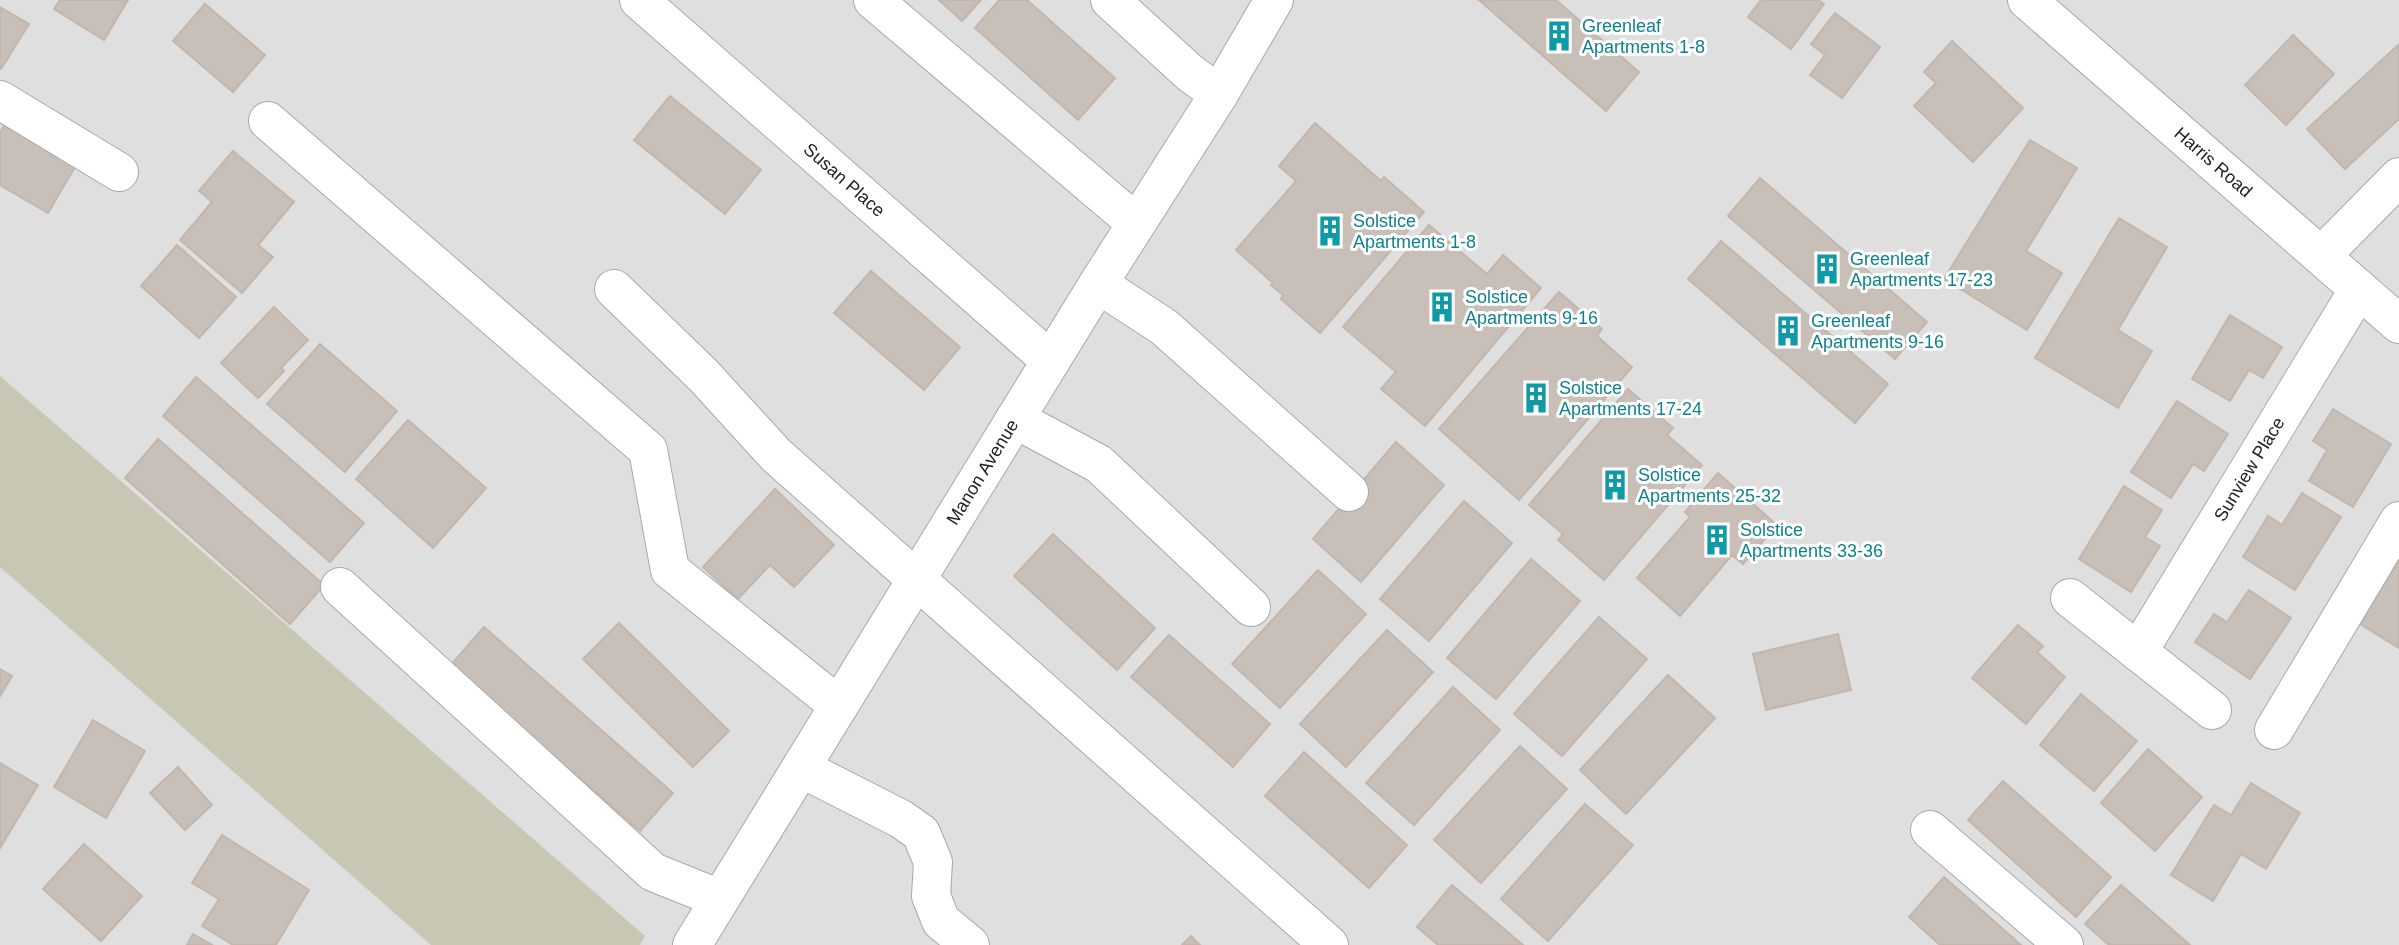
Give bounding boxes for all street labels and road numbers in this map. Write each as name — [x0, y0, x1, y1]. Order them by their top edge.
street label: Harris Road — [2170, 123, 2256, 201]
street label: Susan Place — [800, 139, 889, 221]
street label: Sunview Place — [2210, 414, 2289, 525]
street label: Manon Avenue — [943, 416, 1022, 528]

